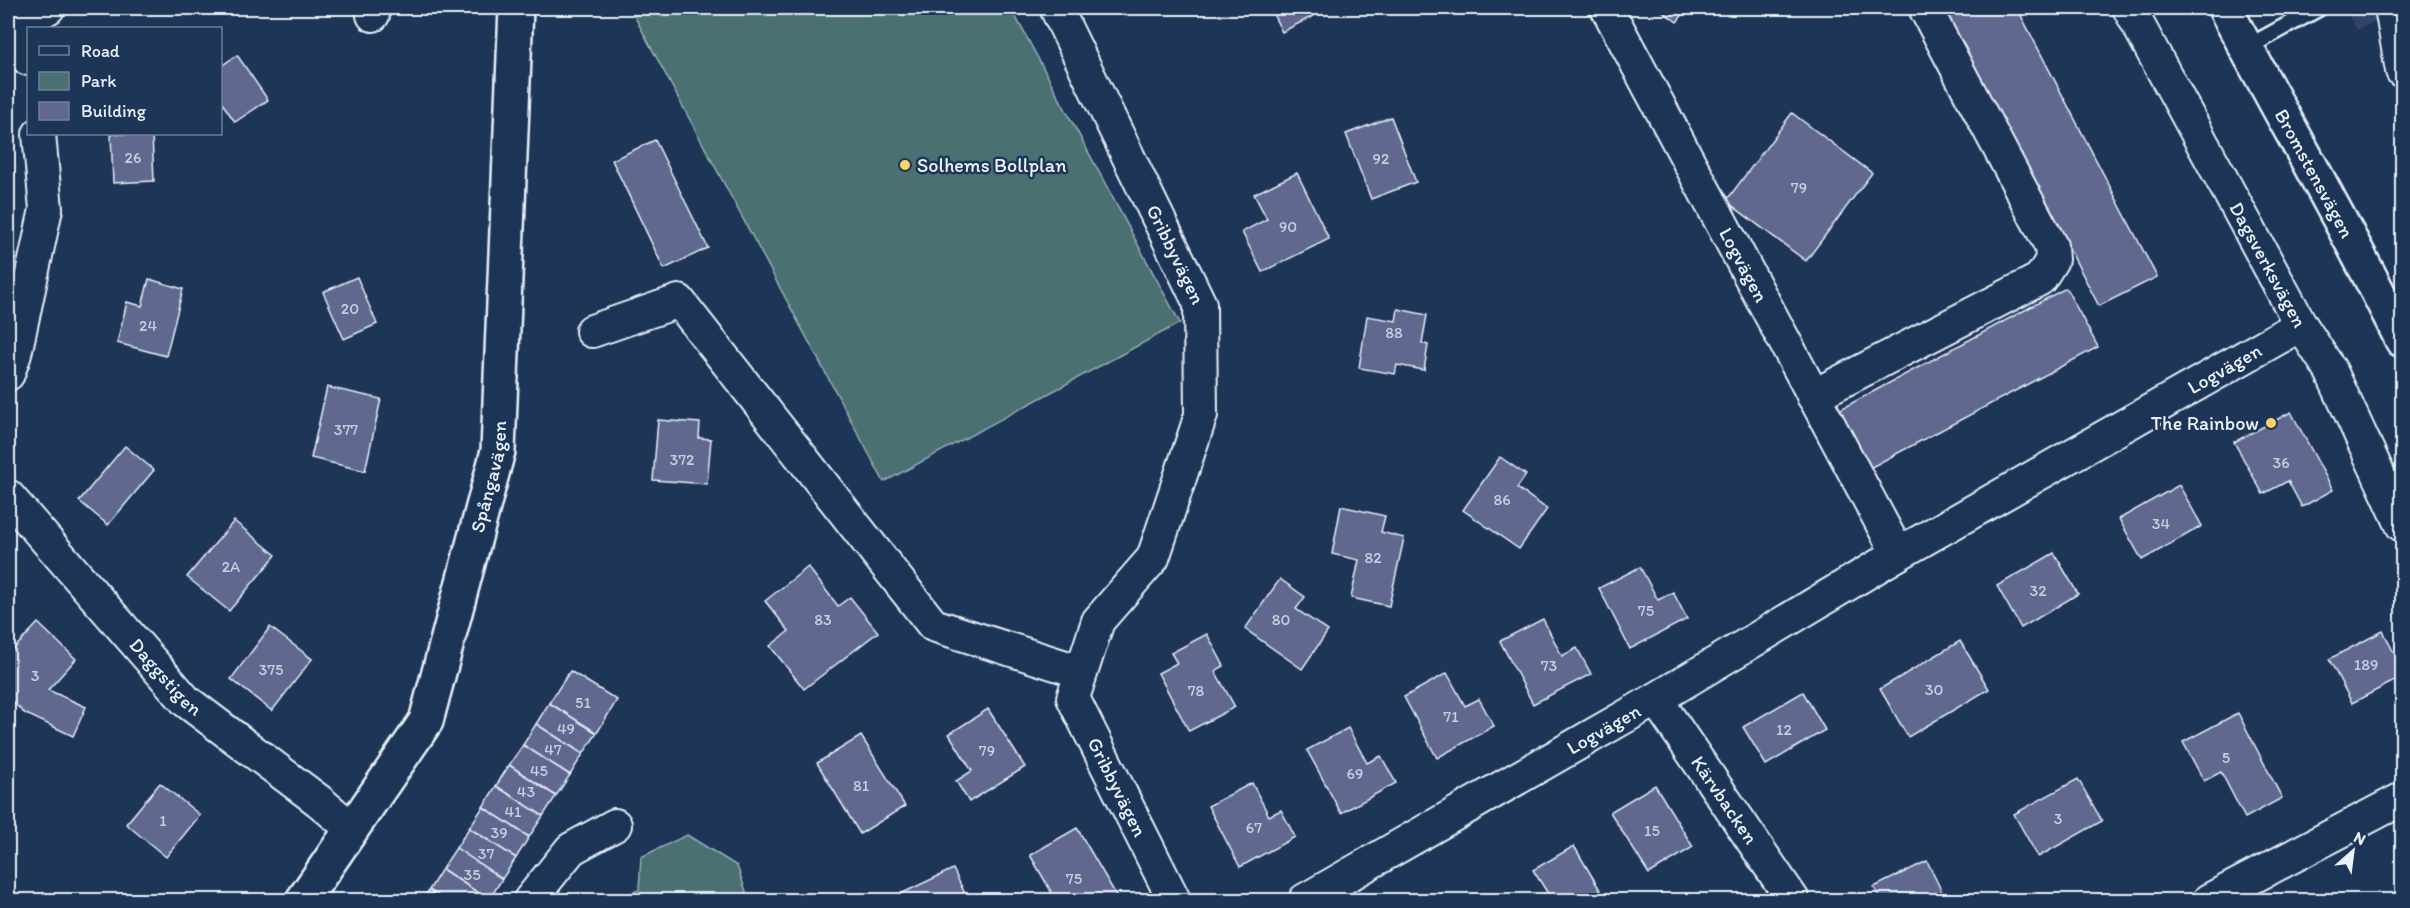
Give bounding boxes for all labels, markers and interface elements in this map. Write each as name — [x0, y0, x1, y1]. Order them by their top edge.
legend — [27, 27, 222, 135]
text: Road — [81, 40, 120, 62]
text: Park — [81, 70, 116, 92]
text: Building — [81, 100, 147, 122]
street label: Bromstensvägen — [2270, 105, 2359, 242]
house number: 26 — [125, 148, 141, 167]
house number: 92 — [1373, 149, 1390, 168]
place label: Solhems Bollplan — [917, 153, 1067, 177]
marker: Solhems Bollplan — [898, 158, 912, 172]
house number: 79 — [1791, 178, 1807, 197]
street label: Dagsverksvägen — [2224, 198, 2312, 332]
street label: Gribbyvägen — [1141, 201, 1210, 308]
house number: 90 — [1279, 217, 1297, 236]
street label: Logvägen — [1714, 223, 1774, 306]
house number: 20 — [341, 299, 359, 318]
house number: 24 — [139, 316, 157, 335]
house number: 88 — [1385, 323, 1403, 342]
street label: Logvägen — [2183, 338, 2266, 399]
place label: The Rainbow — [2151, 411, 2259, 435]
marker: The Rainbow — [2264, 416, 2278, 430]
house number: 377 — [334, 420, 358, 439]
street label: Spångavägen — [465, 420, 511, 535]
house number: 372 — [669, 450, 695, 469]
house number: 36 — [2272, 453, 2290, 472]
house number: 86 — [1493, 490, 1511, 509]
house number: 34 — [2152, 514, 2171, 533]
house number: 82 — [1364, 548, 1382, 567]
house number: 2A — [222, 557, 240, 576]
house number: 32 — [2029, 581, 2047, 600]
house number: 75 — [1638, 601, 1654, 620]
house number: 83 — [814, 610, 832, 629]
house number: 80 — [1272, 610, 1290, 629]
street label: Daggstigen — [125, 633, 207, 721]
house number: 189 — [2354, 655, 2378, 674]
house number: 73 — [1541, 656, 1558, 675]
house number: 375 — [258, 660, 284, 679]
house number: 3 — [31, 666, 40, 685]
house number: 30 — [1925, 680, 1943, 699]
house number: 78 — [1188, 681, 1205, 700]
house number: 51 — [575, 693, 591, 712]
street label: Logvägen — [1562, 698, 1645, 760]
house number: 71 — [1443, 707, 1459, 726]
house number: 49 — [557, 719, 575, 738]
house number: 12 — [1776, 720, 1793, 739]
street label: Gribbyvägen — [1083, 733, 1152, 841]
house number: 47 — [544, 740, 562, 759]
house number: 79 — [979, 741, 995, 760]
house number: 5 — [2222, 748, 2230, 767]
street label: Kärvbacken — [1686, 751, 1763, 849]
house number: 45 — [530, 761, 548, 780]
house number: 69 — [1347, 764, 1363, 783]
house number: 81 — [853, 776, 870, 795]
house number: 43 — [517, 782, 535, 801]
house number: 41 — [504, 802, 522, 821]
house number: 3 — [2054, 809, 2063, 828]
house number: 1 — [159, 811, 167, 830]
house number: 67 — [1246, 818, 1262, 837]
house number: 15 — [1644, 821, 1660, 840]
north arrow — [2323, 821, 2383, 881]
house number: 39 — [490, 823, 508, 842]
text: N — [2351, 827, 2369, 849]
house number: 37 — [478, 844, 494, 863]
house number: 35 — [463, 865, 481, 884]
house number: 75 — [1066, 869, 1082, 888]

